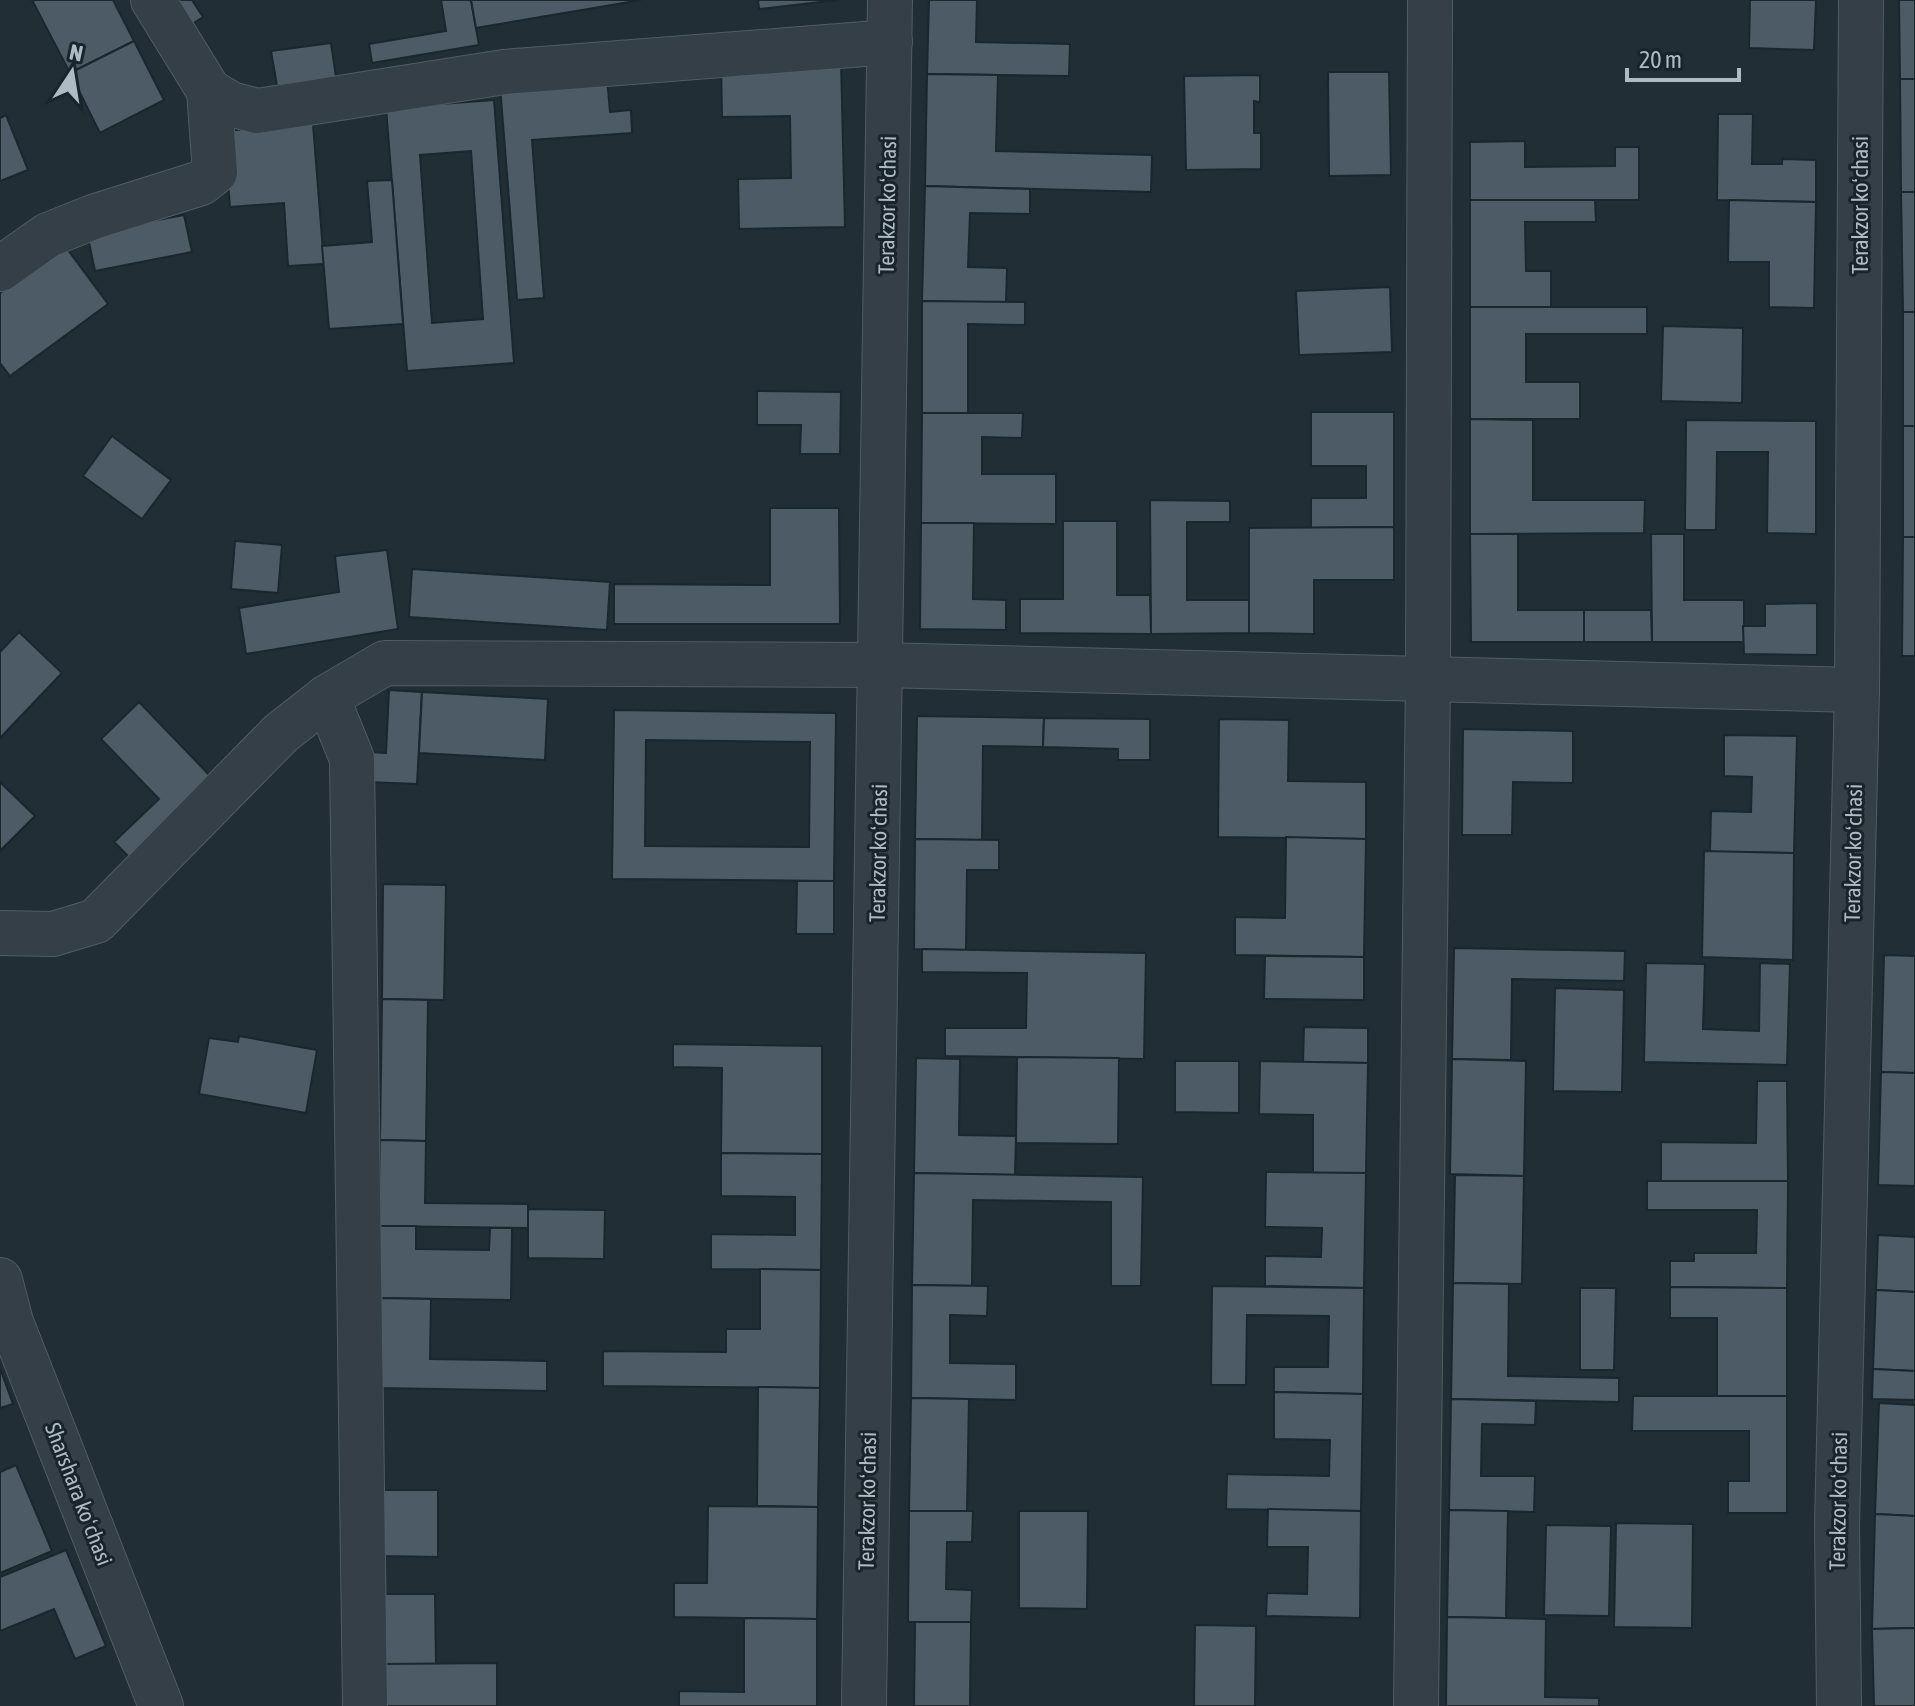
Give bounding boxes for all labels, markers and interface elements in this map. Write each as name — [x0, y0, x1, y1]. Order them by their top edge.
north arrow — [32, 32, 112, 112]
scale bar — [1627, 32, 1739, 82]
text: N — [67, 38, 85, 67]
text: 20 m — [1639, 46, 1682, 73]
street label: Terakzor koʻchasi — [873, 136, 901, 274]
street label: Terakzor koʻchasi — [1847, 136, 1873, 274]
street label: Terakzor koʻchasi — [864, 784, 892, 922]
street label: Terakzor koʻchasi — [1839, 784, 1867, 922]
street label: Sharshara koʻchasi — [40, 1419, 118, 1569]
street label: Terakzor koʻchasi — [853, 1432, 881, 1570]
street label: Terakzor koʻchasi — [1824, 1432, 1852, 1570]

